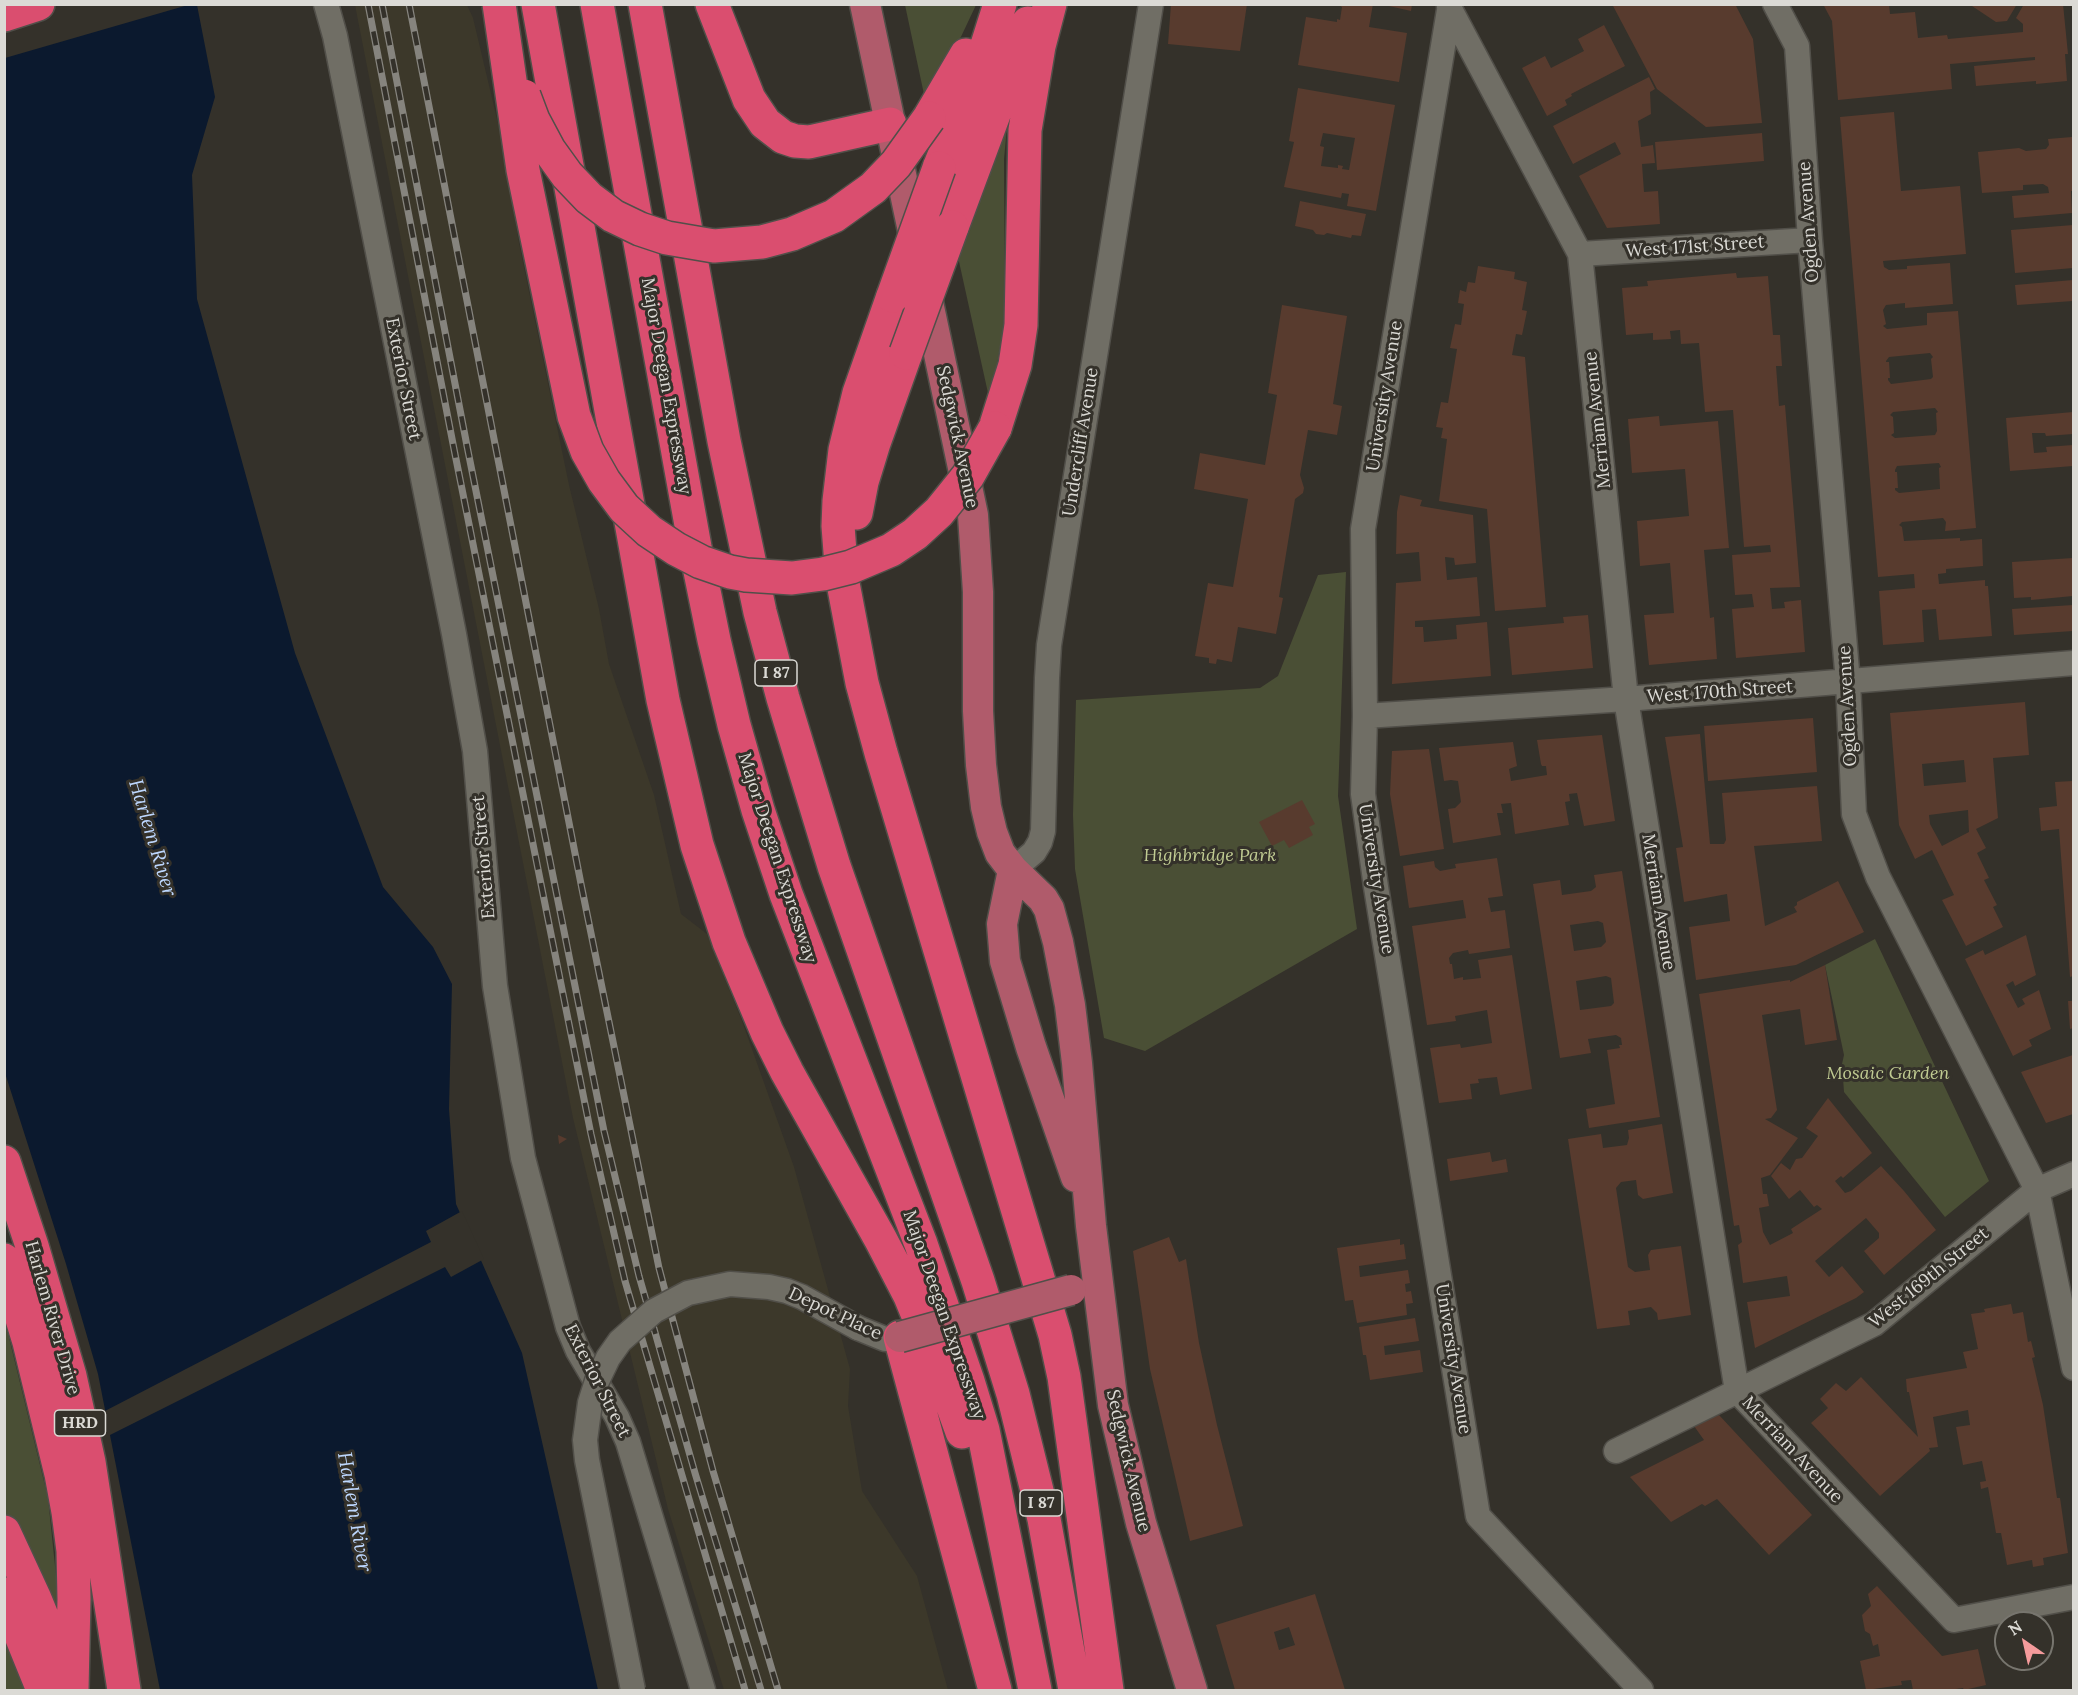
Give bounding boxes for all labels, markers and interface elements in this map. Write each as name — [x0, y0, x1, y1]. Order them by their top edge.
street label: Ogden Avenue — [1794, 161, 1824, 283]
street label: West 171st Street — [1625, 231, 1765, 263]
street label: Major Deegan Expressway — [636, 276, 696, 496]
street label: Exterior Street — [381, 316, 425, 442]
street label: University Avenue — [1362, 319, 1408, 473]
street label: Merriam Avenue — [1580, 350, 1616, 490]
street label: Sedgwick Avenue — [931, 364, 983, 510]
street label: Undercliff Avenue — [1059, 366, 1103, 518]
street label: Ogden Avenue — [1834, 645, 1862, 767]
road number: I 87 — [755, 660, 797, 686]
street label: West 170th Street — [1646, 676, 1794, 708]
street label: Major Deegan Expressway — [733, 750, 821, 966]
water label: Harlem River — [123, 777, 181, 899]
street label: Exterior Street — [468, 794, 500, 920]
street label: University Avenue — [1353, 802, 1399, 956]
street label: Merriam Avenue — [1637, 832, 1679, 972]
park label: Highbridge Park — [1144, 845, 1276, 867]
park label: Mosaic Garden — [1826, 1063, 1950, 1085]
street label: Major Deegan Expressway — [898, 1208, 990, 1422]
street label: West 169th Street — [1865, 1223, 1993, 1333]
street label: Harlem River Drive — [20, 1239, 84, 1397]
street label: University Avenue — [1430, 1282, 1476, 1436]
street label: Depot Place — [785, 1283, 885, 1345]
street label: Exterior Street — [559, 1321, 635, 1441]
street label: Sedgwick Avenue — [1101, 1388, 1155, 1534]
street label: Merriam Avenue — [1737, 1392, 1847, 1508]
road number: HRD — [54, 1410, 106, 1436]
water label: Harlem River — [332, 1450, 376, 1574]
road number: I 87 — [1020, 1490, 1062, 1516]
north arrow — [1994, 1611, 2054, 1671]
text: N — [2004, 1616, 2026, 1639]

